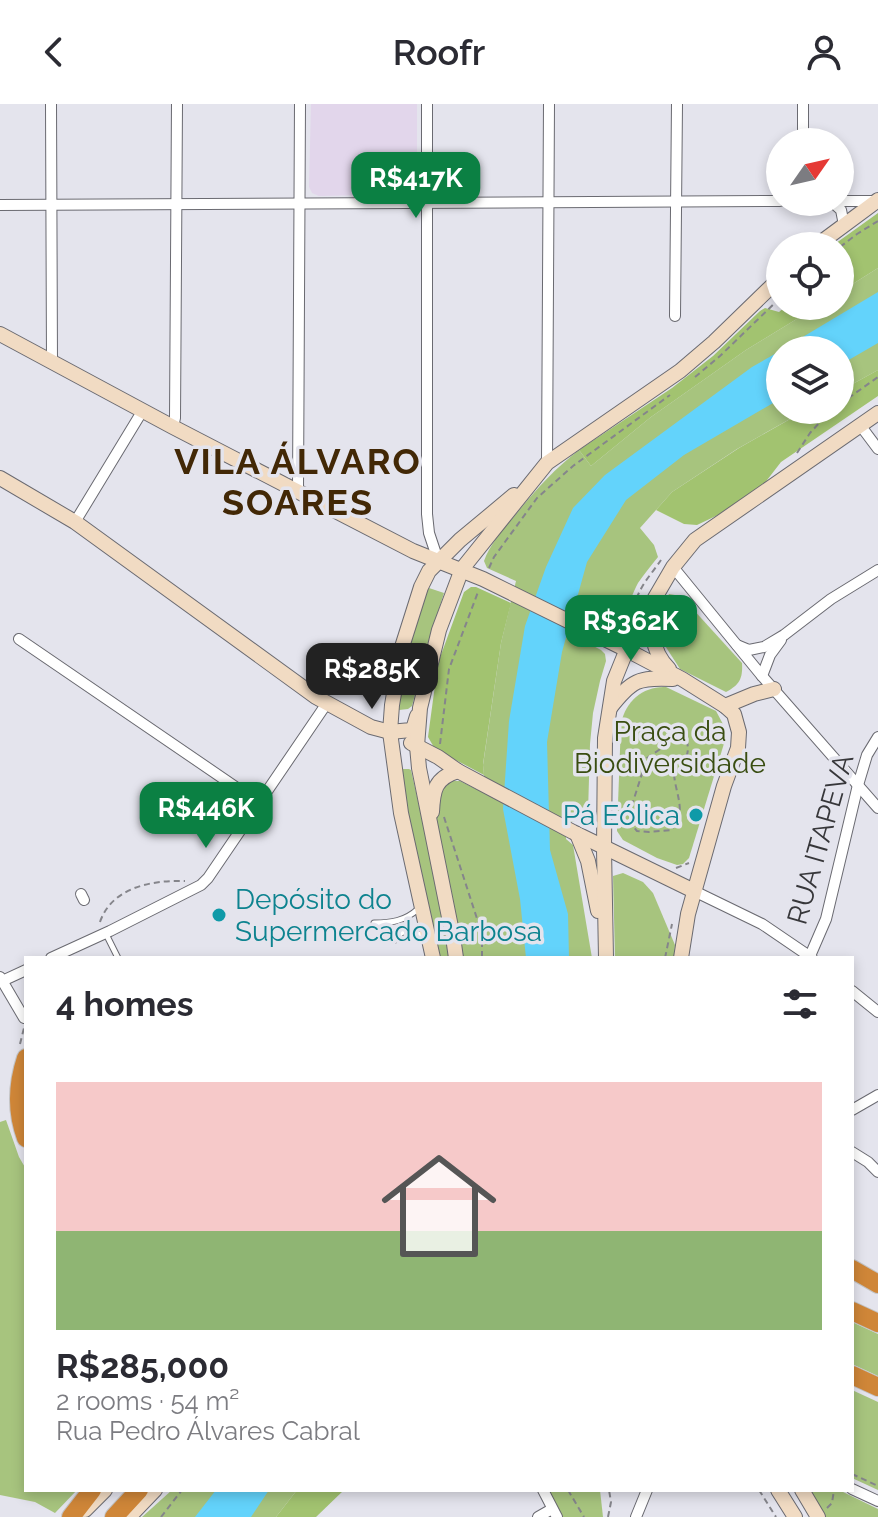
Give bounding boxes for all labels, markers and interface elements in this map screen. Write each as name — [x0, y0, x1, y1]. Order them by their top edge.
icon: back — [32, 30, 76, 74]
icon: person — [802, 30, 846, 74]
text: Roofr — [393, 31, 485, 73]
north arrow — [766, 128, 854, 216]
map controls — [766, 128, 854, 424]
pin: R$417K — [351, 152, 481, 220]
text: R$417K — [369, 163, 463, 193]
button: locate — [766, 232, 854, 320]
button: layers — [766, 336, 854, 424]
district label: VILA ÁLVARO SOARES — [174, 440, 422, 523]
pin: R$362K — [566, 595, 696, 663]
text: R$362K — [583, 606, 679, 636]
pin: R$285K — [307, 643, 437, 711]
text: R$285K — [324, 654, 420, 684]
park label: Praça da Biodiversidade — [574, 715, 766, 780]
street label: RUA ITAPEVA — [780, 750, 861, 928]
pin: R$446K — [141, 782, 271, 850]
text: R$446K — [158, 793, 254, 823]
place label: Pá Eólica — [563, 799, 680, 832]
marker: Pá Eólica — [687, 806, 705, 824]
place label: Depósito do Supermercado Barbosa — [235, 883, 542, 948]
marker: Depósito do Supermercado Barbosa — [210, 906, 228, 924]
icon: filters — [778, 982, 822, 1026]
text: 4 homes — [56, 984, 194, 1024]
icon: home — [367, 1134, 511, 1278]
text: R$285,000 — [56, 1346, 229, 1386]
text: 2 rooms · 54 m² — [56, 1386, 239, 1416]
text: Rua Pedro Álvares Cabral — [56, 1416, 360, 1446]

